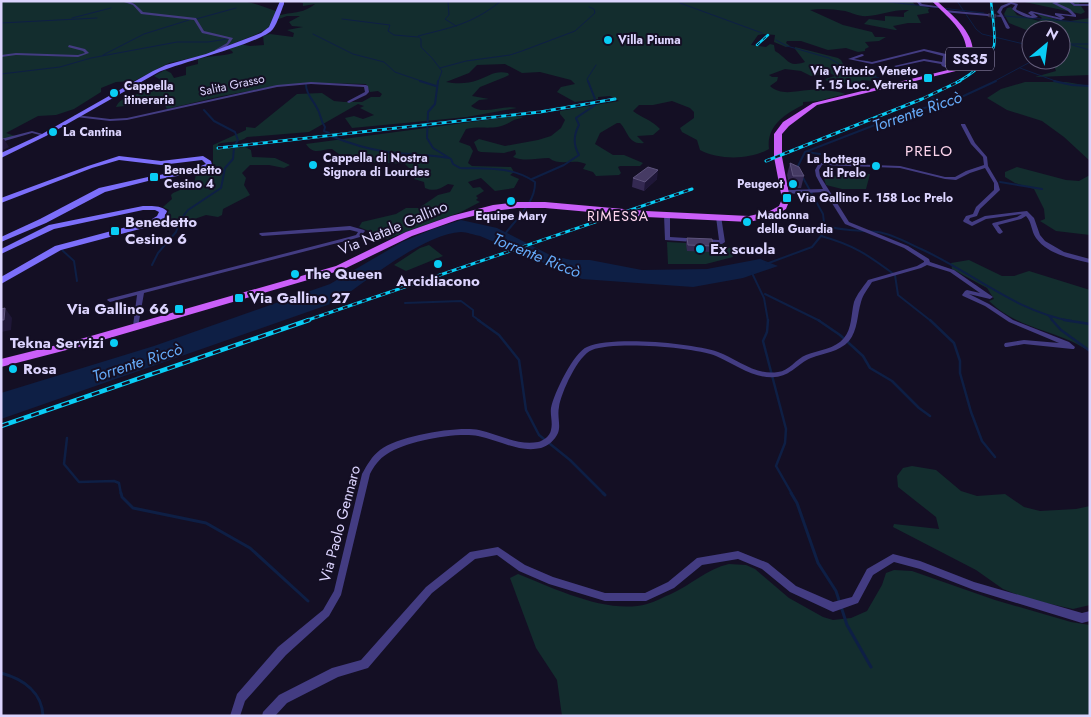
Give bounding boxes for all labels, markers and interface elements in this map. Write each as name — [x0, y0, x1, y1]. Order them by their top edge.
north arrow — [1021, 20, 1071, 70]
text: N — [1043, 22, 1062, 45]
place label: Villa Piuma — [617, 31, 681, 49]
marker: Villa Piuma — [602, 34, 614, 46]
road number: SS35 — [946, 48, 994, 70]
place label: Via Vittorio Veneto F. 15 Loc. Vetreria — [810, 62, 918, 94]
street label: Salita Grasso — [198, 69, 267, 101]
marker: Via Vittorio Veneto F. 15 Loc. Vetreria — [922, 72, 934, 84]
place label: Cappella itineraria — [124, 77, 174, 109]
water label: Torrente Riccò — [869, 85, 965, 138]
marker: Cappella itineraria — [108, 87, 120, 99]
place label: La Cantina — [63, 123, 122, 141]
marker: La Cantina — [47, 126, 59, 138]
district label: PRELO — [905, 140, 953, 162]
place label: Cappella di Nostra Signora di Lourdes — [323, 149, 430, 181]
place label: La bottega di Prelo — [807, 150, 866, 182]
marker: Cappella di Nostra Signora di Lourdes — [307, 159, 319, 171]
marker: La bottega di Prelo — [870, 160, 882, 172]
place label: Benedetto Cesino 4 — [164, 161, 222, 193]
marker: Benedetto Cesino 4 — [148, 171, 160, 183]
place label: Peugeot — [737, 175, 783, 193]
marker: Peugeot — [787, 178, 799, 190]
place label: Via Gallino F. 158 Loc Prelo — [796, 189, 953, 207]
marker: Via Gallino F. 158 Loc Prelo — [781, 192, 793, 204]
street label: Via Natale Gallino — [335, 195, 451, 261]
marker: Equipe Mary — [505, 195, 517, 207]
district label: RIMESSA — [587, 206, 649, 226]
place label: Madonna della Guardia — [757, 206, 833, 238]
place label: Equipe Mary — [475, 207, 547, 225]
place label: Benedetto Cesino 6 — [125, 211, 197, 250]
marker: Madonna della Guardia — [741, 216, 753, 228]
marker: Benedetto Cesino 6 — [109, 225, 121, 237]
water label: Torrente Riccò — [489, 227, 585, 284]
place label: Ex scuola — [710, 238, 775, 260]
marker: Ex scuola — [694, 243, 706, 255]
marker: Arcidiacono — [432, 258, 444, 270]
place label: The Queen — [305, 263, 382, 285]
marker: The Queen — [289, 268, 301, 280]
place label: Arcidiacono — [395, 270, 480, 292]
place label: Via Gallino 27 — [248, 287, 351, 309]
marker: Via Gallino 27 — [233, 292, 245, 304]
place label: Via Gallino 66 — [66, 298, 169, 320]
marker: Via Gallino 66 — [173, 303, 185, 315]
place label: Tekna Servizi — [10, 332, 104, 354]
water label: Torrente Riccò — [89, 337, 186, 388]
marker: Tekna Servizi — [108, 337, 120, 349]
place label: Rosa — [23, 358, 56, 380]
marker: Rosa — [7, 363, 19, 375]
street label: Via Paolo Gennaro — [314, 463, 366, 585]

